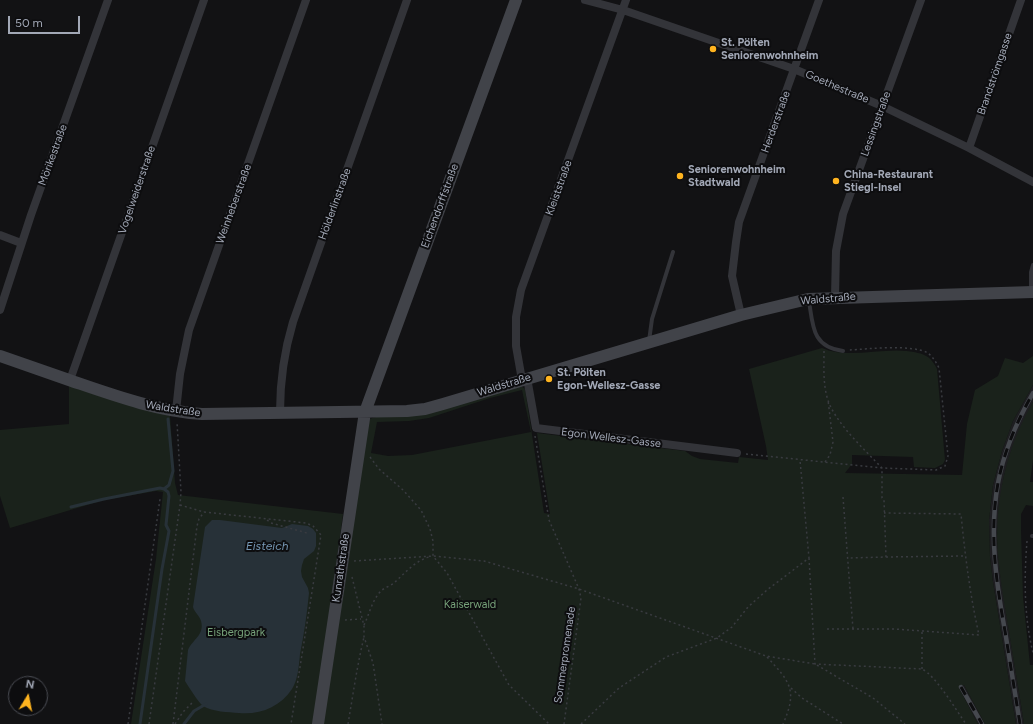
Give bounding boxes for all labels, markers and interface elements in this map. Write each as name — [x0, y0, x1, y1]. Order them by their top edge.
scale bar — [10, 8, 82, 34]
text: 50 m — [15, 16, 43, 30]
street label: Brandströmgasse — [975, 31, 1015, 117]
place label: St. Pölten Seniorenwohnheim — [721, 36, 818, 62]
marker: St. Pölten Seniorenwohnheim — [708, 44, 718, 54]
street label: Goethestraße — [803, 68, 871, 106]
street label: Herderstraße — [759, 89, 793, 155]
street label: Lessingstraße — [858, 90, 894, 158]
street label: Mörikestraße — [36, 123, 70, 187]
street label: Vogelweiderstraße — [116, 144, 158, 236]
street label: Kleiststraße — [543, 159, 575, 217]
street label: Weinheberstraße — [213, 162, 255, 246]
street label: Eichendorffstraße — [419, 162, 461, 250]
place label: Seniorenwohnheim Stadtwald — [688, 163, 785, 189]
street label: Hölderlinstraße — [316, 166, 354, 242]
place label: China-Restaurant Stiegl-Insel — [844, 168, 933, 194]
marker: Seniorenwohnheim Stadtwald — [675, 171, 685, 181]
marker: China-Restaurant Stiegl-Insel — [831, 176, 841, 186]
street label: Waldstraße — [800, 290, 856, 308]
place label: St. Pölten Egon-Wellesz-Gasse — [557, 366, 660, 392]
street label: Waldstraße — [476, 371, 532, 399]
marker: St. Pölten Egon-Wellesz-Gasse — [544, 374, 554, 384]
street label: Waldstraße — [145, 398, 201, 420]
street label: Egon Wellesz-Gasse — [560, 425, 662, 451]
street label: Kunrathstraße — [330, 533, 352, 603]
water label: Eisteich — [246, 539, 288, 553]
park label: Kaiserwald — [444, 598, 496, 612]
street label: Sommerpromenade — [552, 606, 578, 704]
park label: Eisbergpark — [207, 626, 265, 640]
north arrow — [8, 676, 48, 716]
text: N — [25, 678, 35, 692]

